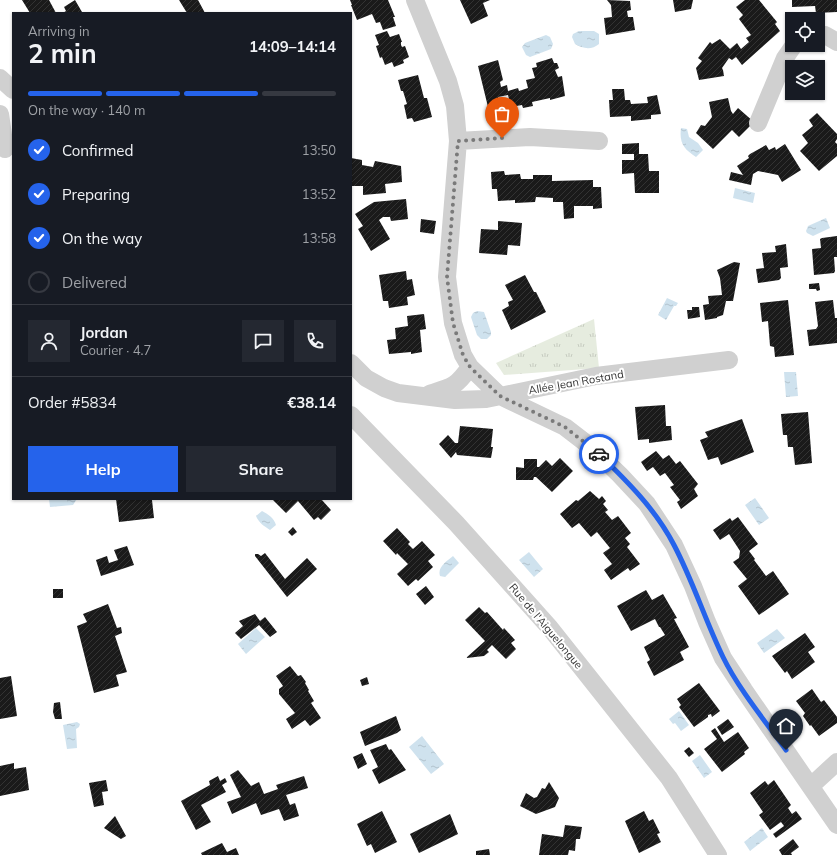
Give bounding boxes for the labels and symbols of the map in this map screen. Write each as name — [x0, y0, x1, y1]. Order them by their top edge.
pin — [485, 97, 519, 138]
street label: Allée Jean Rostand — [527, 367, 625, 397]
courier — [579, 434, 619, 474]
street label: Rue de l'Aiguelongue — [506, 580, 586, 672]
pin — [769, 709, 803, 750]

